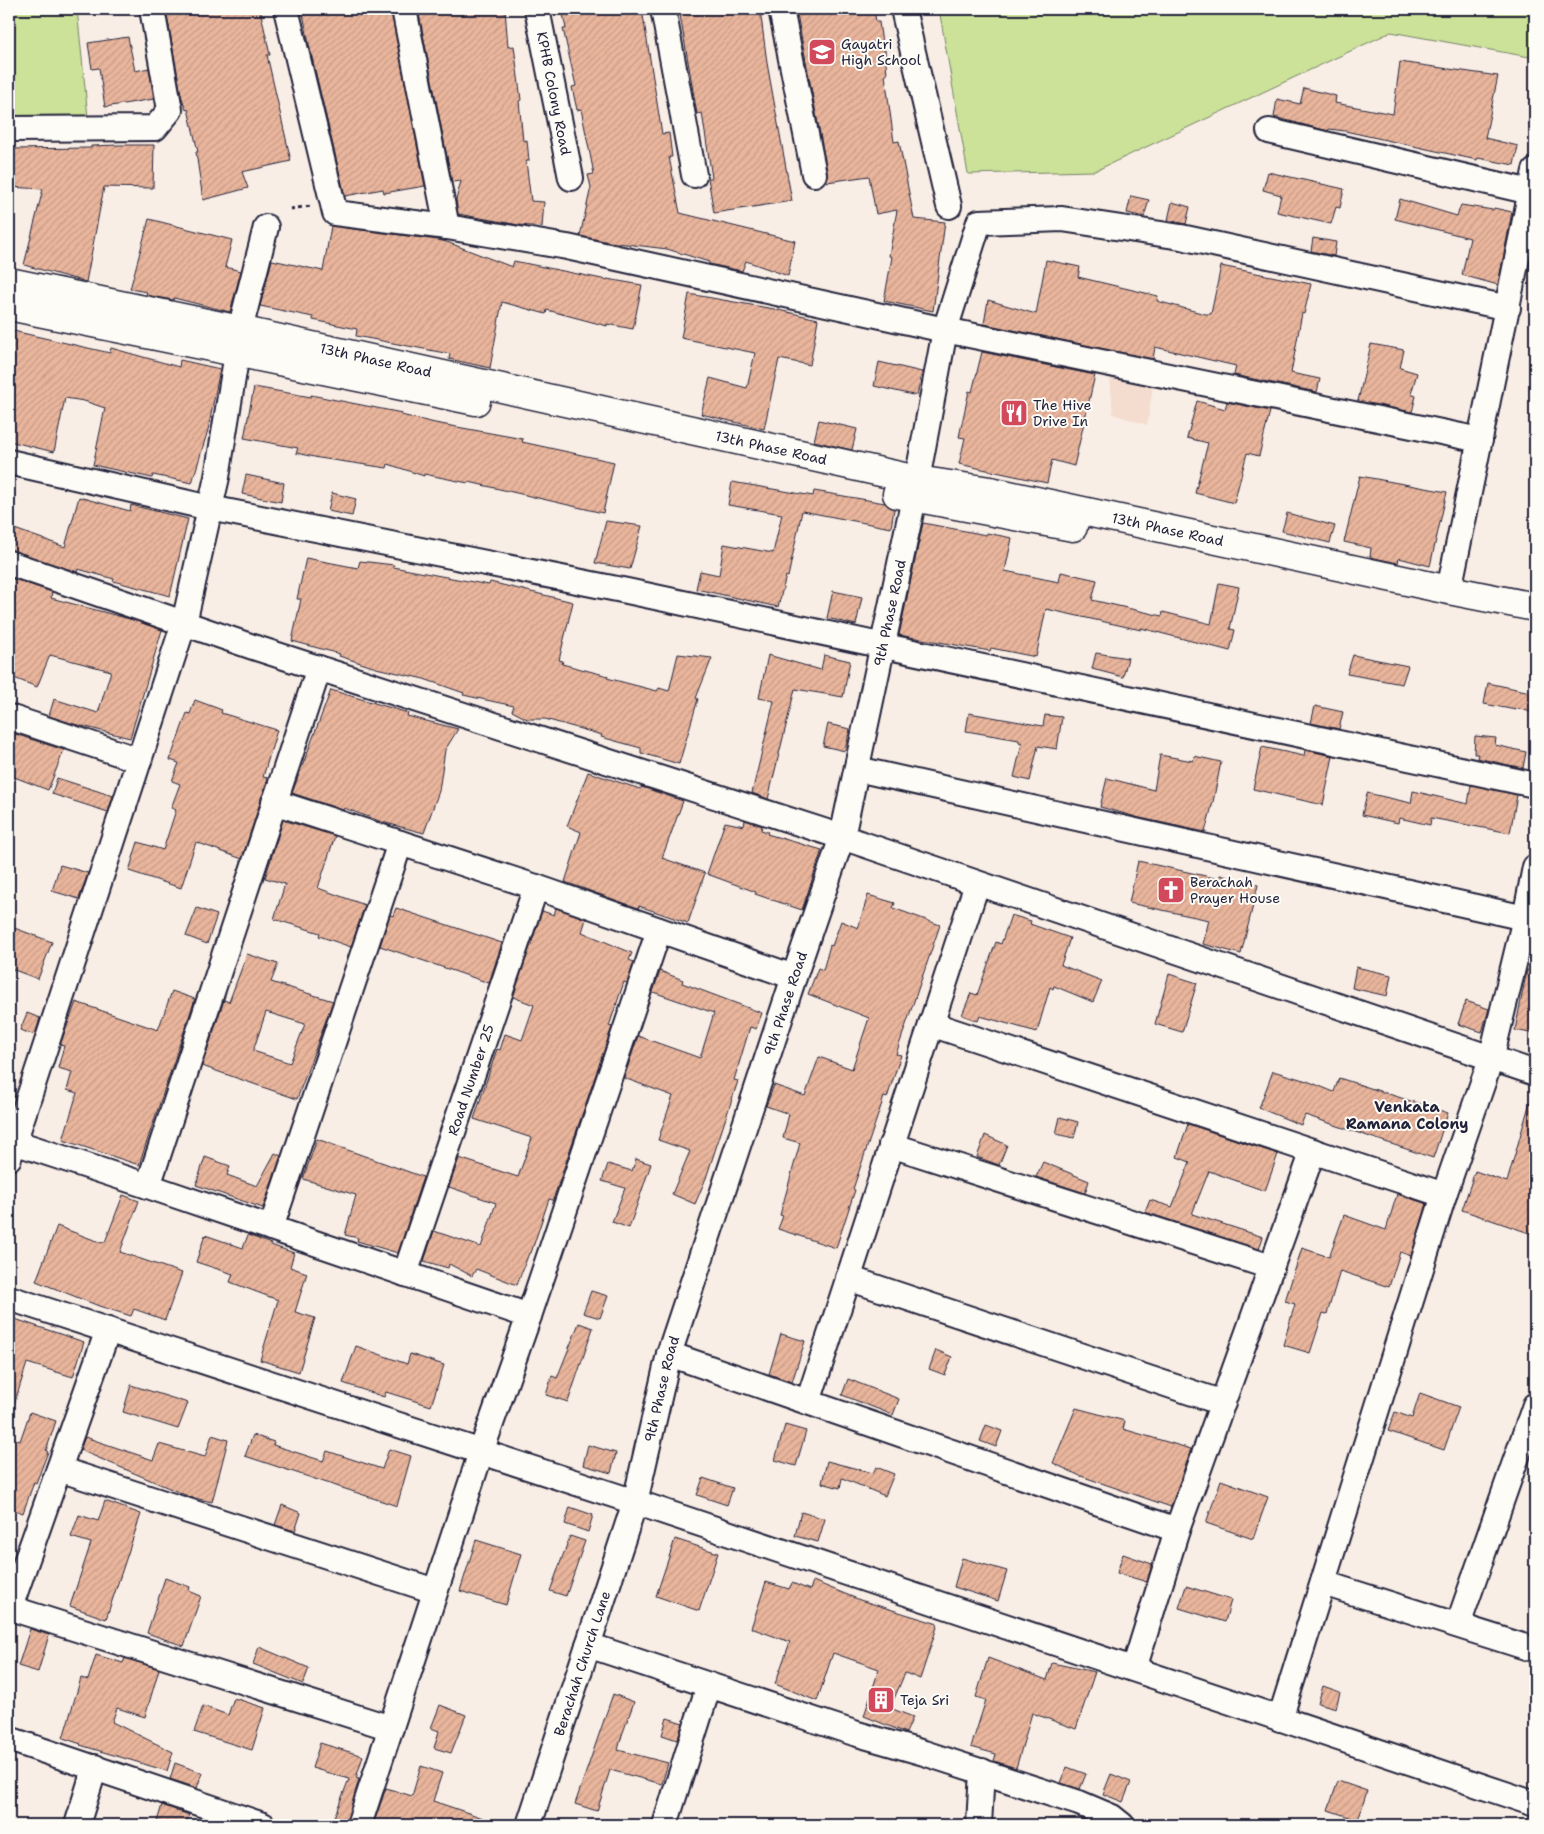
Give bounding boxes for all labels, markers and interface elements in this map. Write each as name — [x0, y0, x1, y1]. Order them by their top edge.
street label: KPHB Colony Road — [533, 30, 575, 157]
place label: Gayatri High School — [841, 35, 922, 69]
school or university icon: Gayatri High School — [807, 37, 837, 67]
street label: 13th Phase Road — [318, 339, 433, 381]
place label: The Hive Drive In — [1033, 396, 1092, 430]
restaurant icon: The Hive Drive In — [999, 398, 1029, 428]
street label: 13th Phase Road — [714, 427, 829, 469]
street label: 13th Phase Road — [1110, 509, 1225, 550]
street label: 9th Phase Road — [869, 558, 910, 668]
place label: Berachah Prayer House — [1190, 873, 1280, 907]
church icon: Berachah Prayer House — [1156, 875, 1186, 905]
street label: 9th Phase Road — [760, 949, 811, 1058]
street label: Road Number 25 — [444, 1022, 498, 1138]
district label: Venkata Ramana Colony — [1346, 1097, 1468, 1134]
street label: 9th Phase Road — [640, 1333, 683, 1444]
street label: Berachah Church Lane — [550, 1589, 614, 1738]
building icon: Teja Sri — [866, 1685, 896, 1715]
place label: Teja Sri — [900, 1691, 949, 1709]

